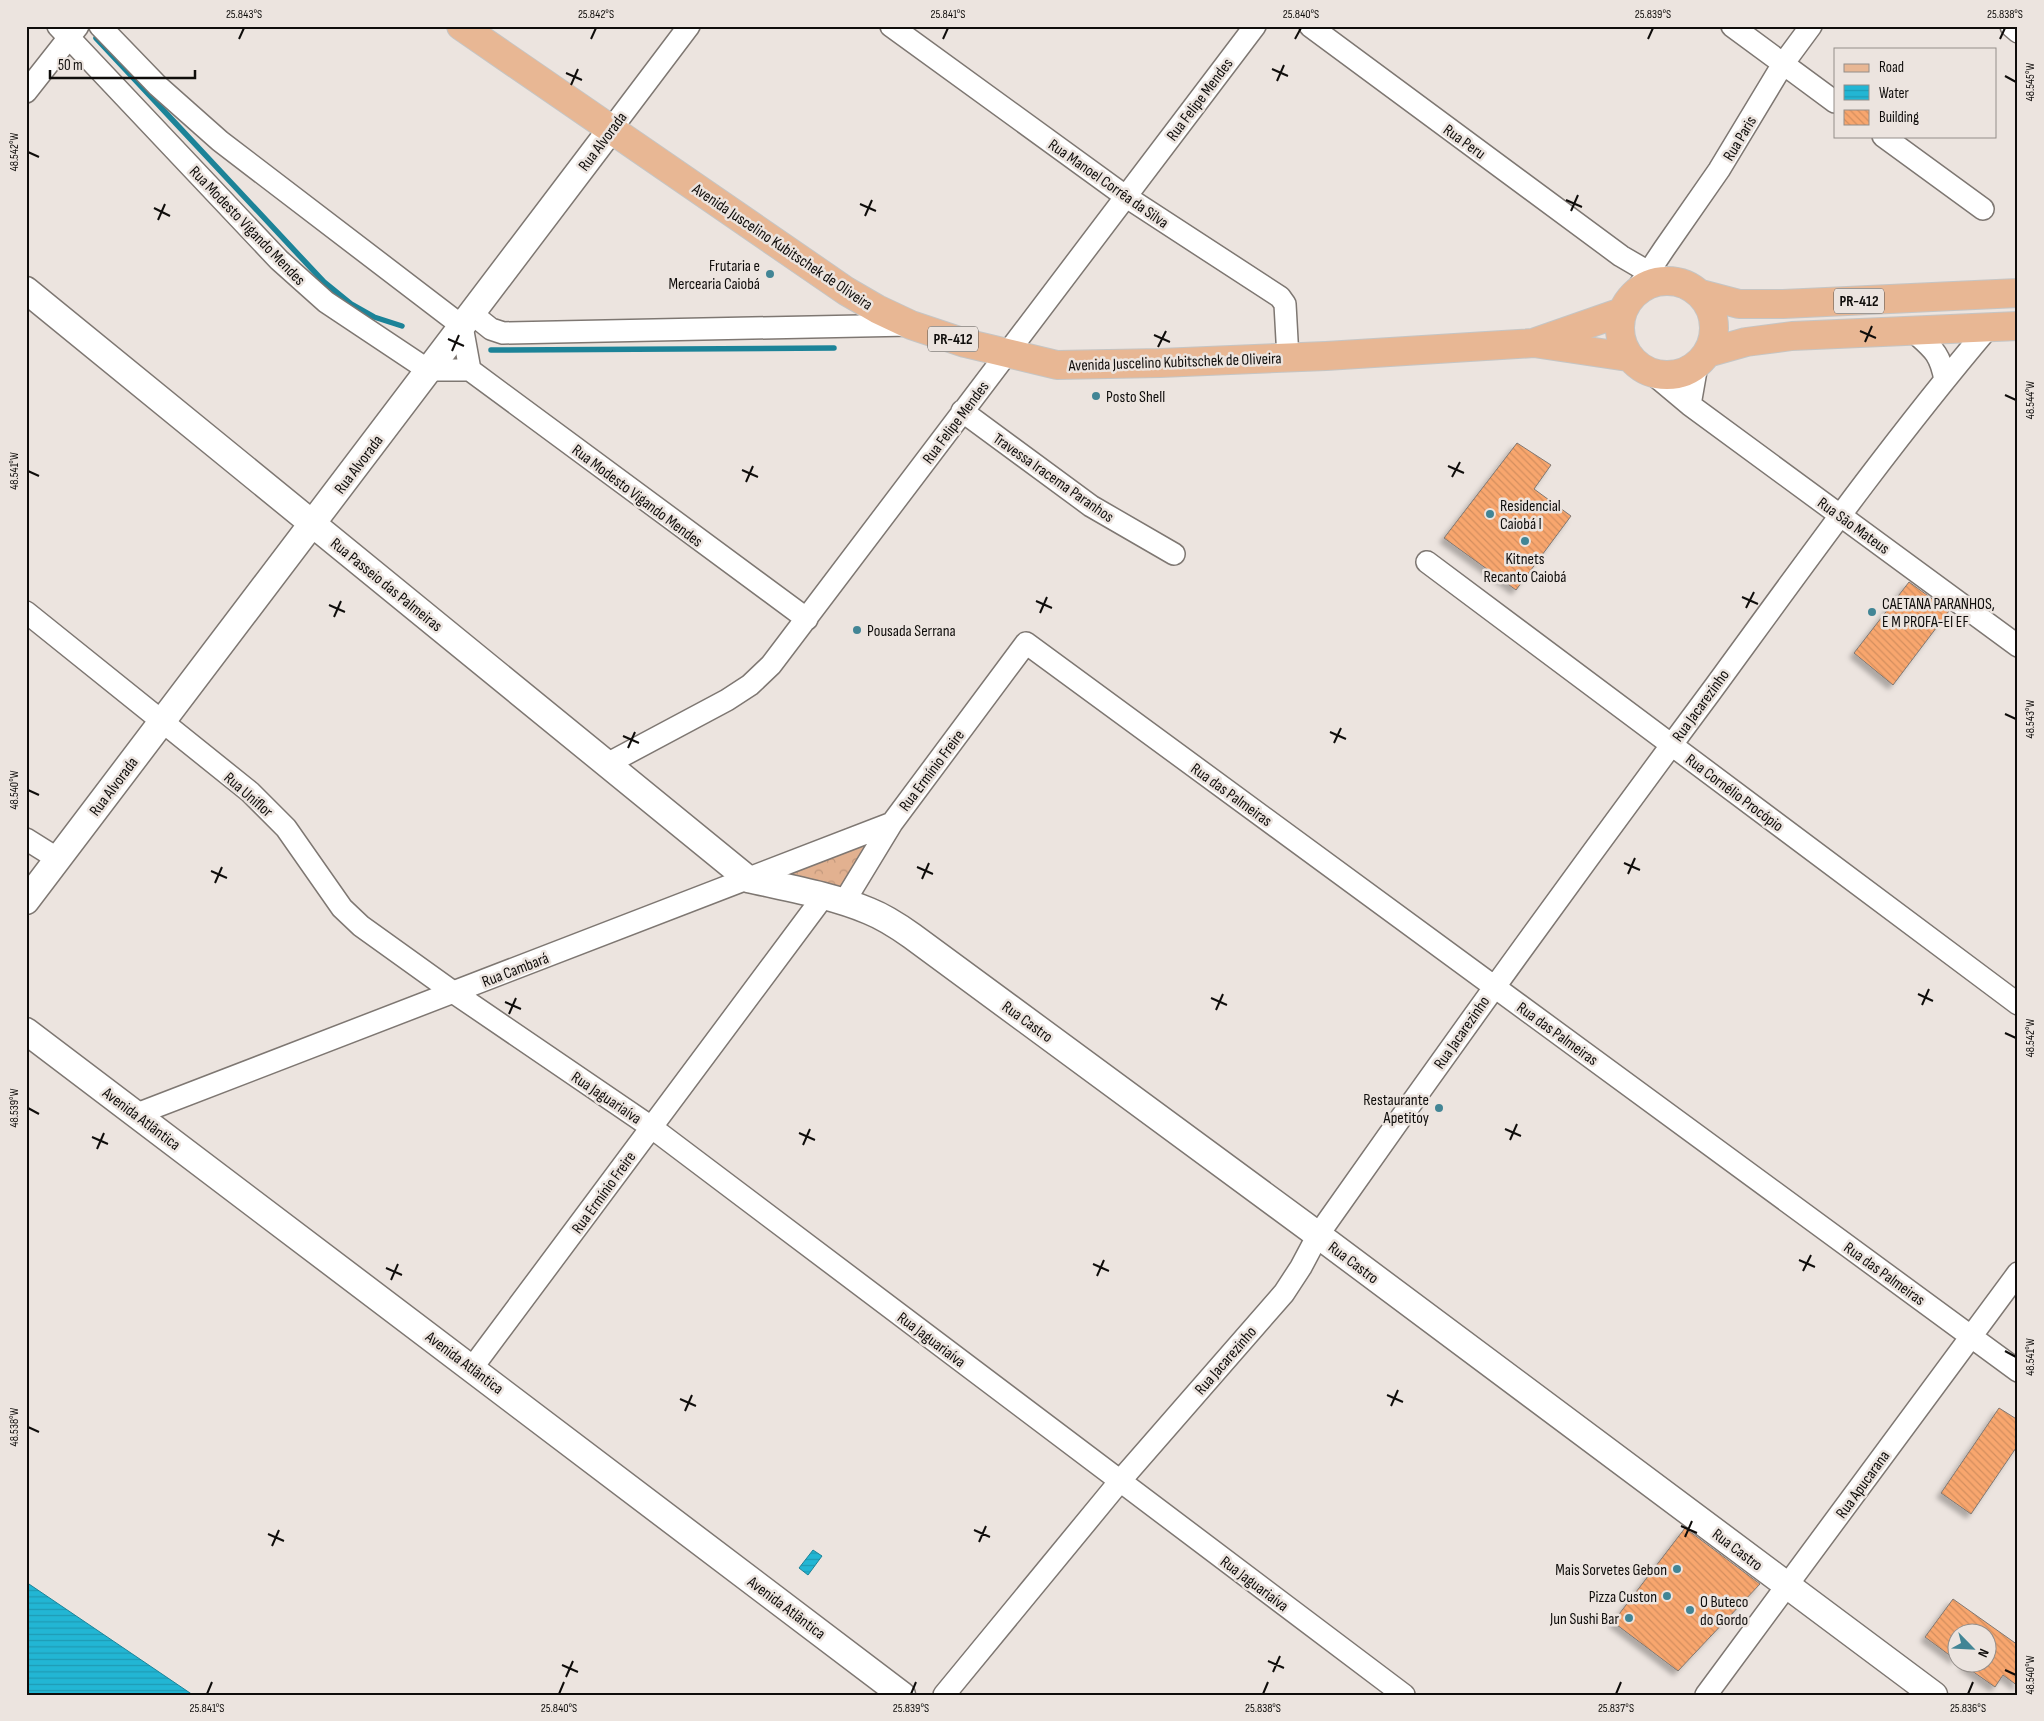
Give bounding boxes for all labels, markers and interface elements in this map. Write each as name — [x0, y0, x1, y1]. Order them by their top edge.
text: 25.843°S — [226, 7, 262, 22]
text: 25.842°S — [578, 7, 614, 22]
text: 25.841°S — [931, 7, 965, 22]
text: 25.840°S — [1283, 7, 1319, 22]
text: 25.839°S — [1635, 7, 1671, 22]
text: 25.838°S — [1987, 7, 2023, 22]
scale bar — [50, 48, 195, 80]
legend — [1834, 48, 1996, 138]
street label: Rua Felipe Mendes — [1163, 55, 1238, 145]
text: 50 m — [58, 56, 83, 75]
text: Road — [1879, 58, 1904, 77]
text: 48.545°W — [2023, 63, 2038, 101]
text: Water — [1879, 84, 1910, 103]
text: Building — [1879, 108, 1919, 127]
street label: Rua Alvorada — [575, 109, 632, 175]
street label: Rua Paris — [1720, 113, 1761, 165]
street label: Rua Peru — [1439, 121, 1489, 164]
text: 48.542°W — [7, 132, 22, 171]
street label: Rua Manoel Corrêa da Silva — [1044, 136, 1172, 233]
street label: Rua Modesto Vigando Mendes — [185, 162, 309, 290]
street label: Avenida Juscelino Kubitschek de Oliveira — [688, 179, 876, 315]
place label: Frutaria e Mercearia Caiobá — [668, 257, 760, 294]
marker: Frutaria e Mercearia Caiobá — [764, 268, 776, 280]
road number: PR-412 — [1834, 288, 1884, 314]
road number: PR-412 — [928, 326, 978, 352]
street label: Avenida Juscelino Kubitschek de Oliveira — [1067, 349, 1282, 376]
street label: Rua Felipe Mendes — [919, 378, 994, 468]
text: 48.544°W — [2023, 381, 2038, 419]
place label: Posto Shell — [1106, 388, 1165, 407]
marker: Posto Shell — [1090, 390, 1102, 402]
street label: Travessa Iracema Paranhos — [989, 429, 1117, 527]
street label: Rua Alvorada — [331, 432, 388, 498]
street label: Rua Modesto Vigando Mendes — [568, 441, 706, 552]
text: 48.541°W — [7, 452, 22, 490]
street label: Rua São Mateus — [1813, 494, 1893, 559]
place label: Residencial Caiobá I — [1500, 497, 1561, 534]
marker: Residencial Caiobá I — [1484, 508, 1496, 520]
street label: Rua Passeio das Palmeiras — [326, 534, 446, 636]
marker: Kitnets Recanto Caiobá — [1519, 535, 1531, 547]
place label: Kitnets Recanto Caiobá — [1484, 550, 1566, 587]
place label: CAETANA PARANHOS, E M PROFA-EI EF — [1882, 595, 1995, 632]
marker: CAETANA PARANHOS, E M PROFA-EI EF — [1866, 606, 1878, 618]
place label: Pousada Serrana — [867, 622, 956, 641]
marker: Pousada Serrana — [851, 624, 863, 636]
street label: Rua Jacarezinho — [1669, 666, 1734, 746]
text: 48.543°W — [2023, 699, 2038, 738]
street label: Rua Ermínio Freire — [895, 727, 969, 815]
street label: Rua Cornélio Procópio — [1682, 750, 1787, 836]
street label: Rua Alvorada — [86, 754, 143, 820]
street label: Rua das Palmeiras — [1187, 759, 1276, 831]
street label: Rua Uniflor — [220, 769, 277, 822]
text: 48.540°W — [7, 770, 22, 810]
street label: Rua Cambará — [479, 949, 552, 992]
street label: Rua Jacarezinho — [1430, 993, 1494, 1073]
street label: Rua Castro — [998, 997, 1056, 1047]
street label: Rua das Palmeiras — [1513, 998, 1602, 1070]
text: 48.542°W — [2023, 1018, 2038, 1057]
street label: Rua Jaguariaíva — [568, 1068, 645, 1129]
street label: Avenida Atlântica — [98, 1083, 184, 1155]
text: 48.539°W — [7, 1088, 22, 1128]
place label: Restaurante Apetitoy — [1363, 1091, 1429, 1128]
marker: Restaurante Apetitoy — [1433, 1102, 1445, 1114]
street label: Rua Ermínio Freire — [568, 1148, 640, 1238]
street label: Rua Castro — [1324, 1238, 1382, 1288]
street label: Rua das Palmeiras — [1840, 1238, 1929, 1310]
street label: Rua Jaguariaíva — [893, 1308, 969, 1372]
street label: Rua Jacarezinho — [1191, 1323, 1261, 1399]
street label: Avenida Atlântica — [421, 1327, 507, 1399]
text: 48.541°W — [2023, 1338, 2038, 1376]
text: 48.538°W — [7, 1407, 22, 1446]
street label: Rua Apucarana — [1832, 1447, 1894, 1522]
street label: Rua Castro — [1708, 1525, 1766, 1575]
street label: Rua Jaguariaíva — [1216, 1552, 1292, 1616]
place label: Mais Sorvetes Gebon — [1555, 1561, 1667, 1580]
marker: Mais Sorvetes Gebon — [1671, 1563, 1683, 1575]
street label: Avenida Atlântica — [743, 1572, 829, 1644]
place label: Pizza Custon — [1589, 1588, 1657, 1607]
marker: Pizza Custon — [1661, 1590, 1673, 1602]
place label: O Buteco do Gordo — [1700, 1593, 1748, 1630]
marker: O Buteco do Gordo — [1684, 1604, 1696, 1616]
place label: Jun Sushi Bar — [1549, 1610, 1619, 1629]
marker: Jun Sushi Bar — [1623, 1612, 1635, 1624]
north arrow — [1946, 1624, 1996, 1674]
text: N — [1974, 1646, 1993, 1660]
text: 48.540°W — [2023, 1655, 2038, 1695]
text: 25.841°S — [190, 1701, 224, 1716]
text: 25.840°S — [541, 1701, 577, 1716]
text: 25.839°S — [893, 1701, 929, 1716]
text: 25.838°S — [1245, 1701, 1281, 1716]
text: 25.837°S — [1598, 1701, 1634, 1716]
text: 25.836°S — [1950, 1701, 1986, 1716]

